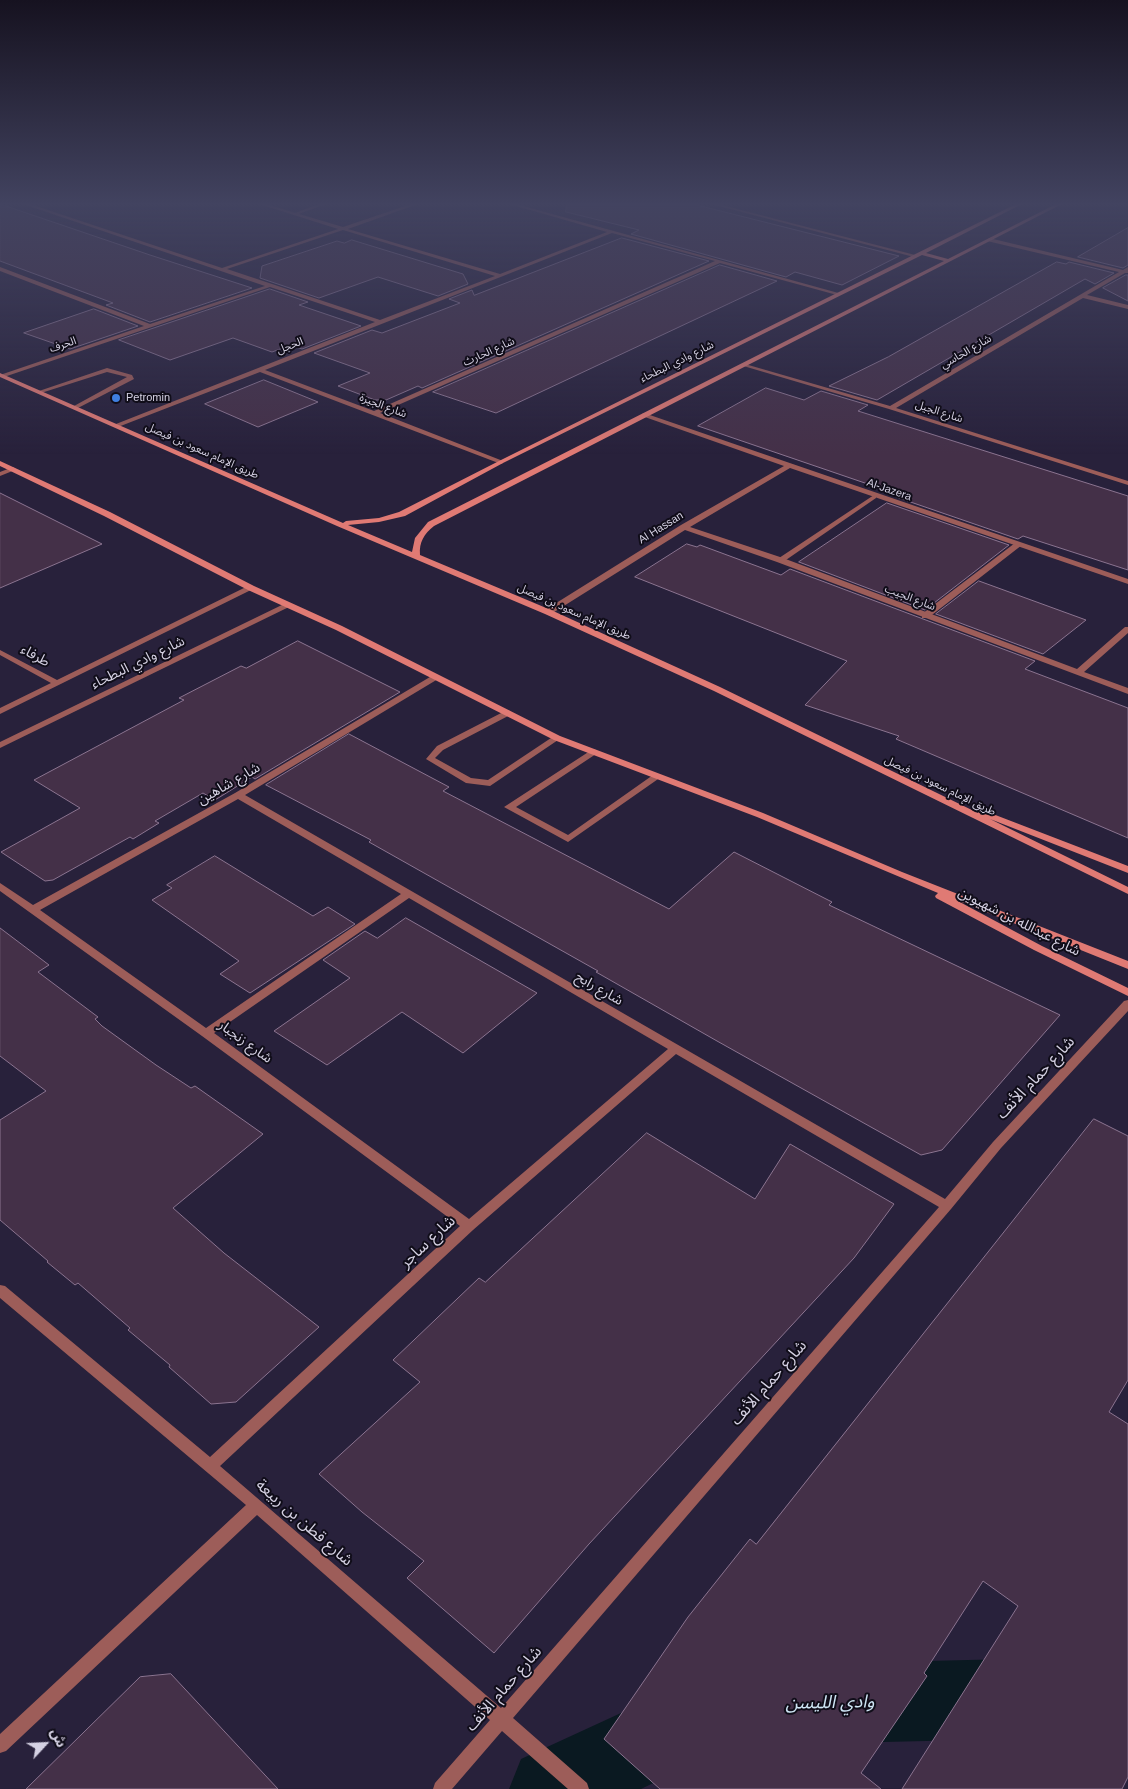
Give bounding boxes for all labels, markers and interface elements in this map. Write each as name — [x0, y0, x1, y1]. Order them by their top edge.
street label: شارع الحاسي — [938, 332, 994, 372]
street label: الحرف — [48, 334, 78, 356]
street label: الحجل — [275, 335, 305, 357]
street label: شارع الحارث — [461, 335, 517, 369]
street label: شارع وادي البطحاء — [638, 338, 716, 386]
place label: Petromin — [126, 391, 170, 405]
street label: شارع الجيرة — [358, 391, 408, 421]
marker: Petromin — [110, 392, 122, 404]
street label: شارع الجيل — [914, 398, 964, 426]
street label: طريق الإمام سعود بن فيصل — [143, 420, 261, 482]
street label: Al-Jazera — [865, 476, 913, 504]
street label: Al Hassan — [636, 509, 686, 547]
street label: طريق الإمام سعود بن فيصل — [515, 581, 633, 643]
street label: شارع الجيب — [883, 582, 937, 614]
street label: شارع وادي البطحاء — [88, 633, 188, 693]
street label: طرفاء — [18, 641, 52, 671]
street label: طريق الإمام سعود بن فيصل — [882, 753, 998, 819]
street label: شارع شاهين — [195, 759, 263, 809]
street label: شارع عبدالله بن شهيوين — [955, 884, 1083, 960]
street label: شارع رابح — [572, 969, 626, 1009]
street label: شارع زنجبار — [215, 1017, 275, 1067]
street label: شارع حمام الأنف — [993, 1033, 1079, 1123]
street label: شارع ساجر — [396, 1212, 460, 1272]
street label: شارع حمام الأنف — [727, 1337, 811, 1429]
street label: شارع قطن بن ربيعة — [251, 1476, 357, 1570]
street label: شارع حمام الأنف — [462, 1643, 546, 1735]
water label: وادي الليسن — [785, 1691, 875, 1715]
north arrow — [20, 1719, 70, 1769]
text: ش — [47, 1726, 70, 1750]

